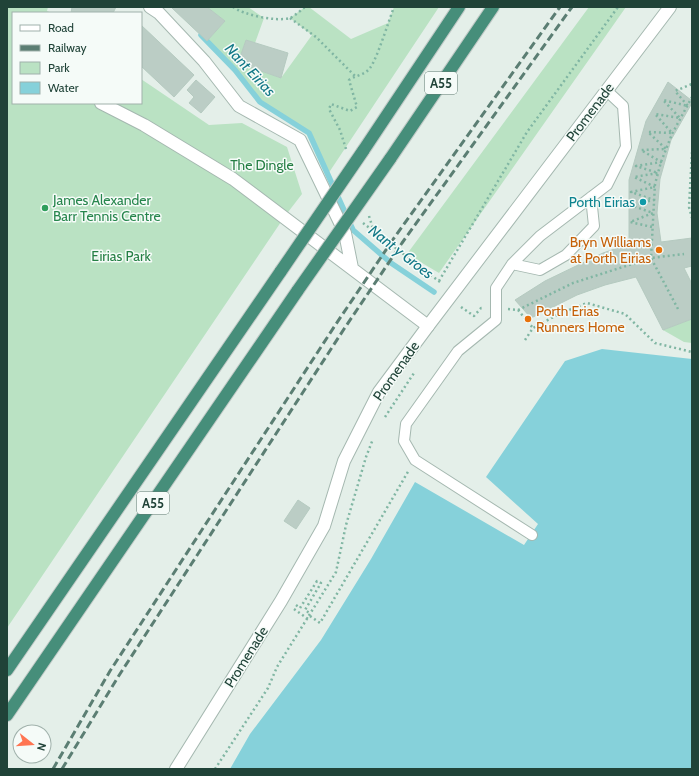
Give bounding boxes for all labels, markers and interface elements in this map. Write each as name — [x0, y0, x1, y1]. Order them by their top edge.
legend — [12, 12, 142, 104]
text: Road — [48, 20, 74, 35]
text: Railway — [48, 40, 86, 55]
water label: Nant Eirias — [221, 40, 279, 100]
text: Park — [48, 60, 70, 75]
road number: A55 — [425, 72, 457, 94]
street label: Promenade — [562, 79, 618, 145]
text: Water — [48, 80, 79, 95]
park label: The Dingle — [230, 156, 294, 174]
place label: James Alexander Barr Tennis Centre — [52, 191, 161, 225]
place label: Porth Eirias — [569, 193, 635, 211]
marker: Porth Eirias — [638, 197, 648, 207]
marker: James Alexander Barr Tennis Centre — [40, 203, 50, 213]
water label: Nant y Groes — [365, 221, 437, 283]
place label: Bryn Williams at Porth Eirias — [570, 233, 651, 267]
marker: Bryn Williams at Porth Eirias — [654, 245, 664, 255]
park label: Eirias Park — [91, 247, 151, 265]
place label: Porth Erias Runners Home — [536, 302, 625, 336]
marker: Porth Erias Runners Home — [523, 314, 533, 324]
street label: Promenade — [369, 338, 423, 404]
road number: A55 — [137, 492, 169, 514]
street label: Promenade — [220, 623, 272, 691]
north arrow — [12, 724, 52, 764]
text: N — [34, 741, 49, 753]

